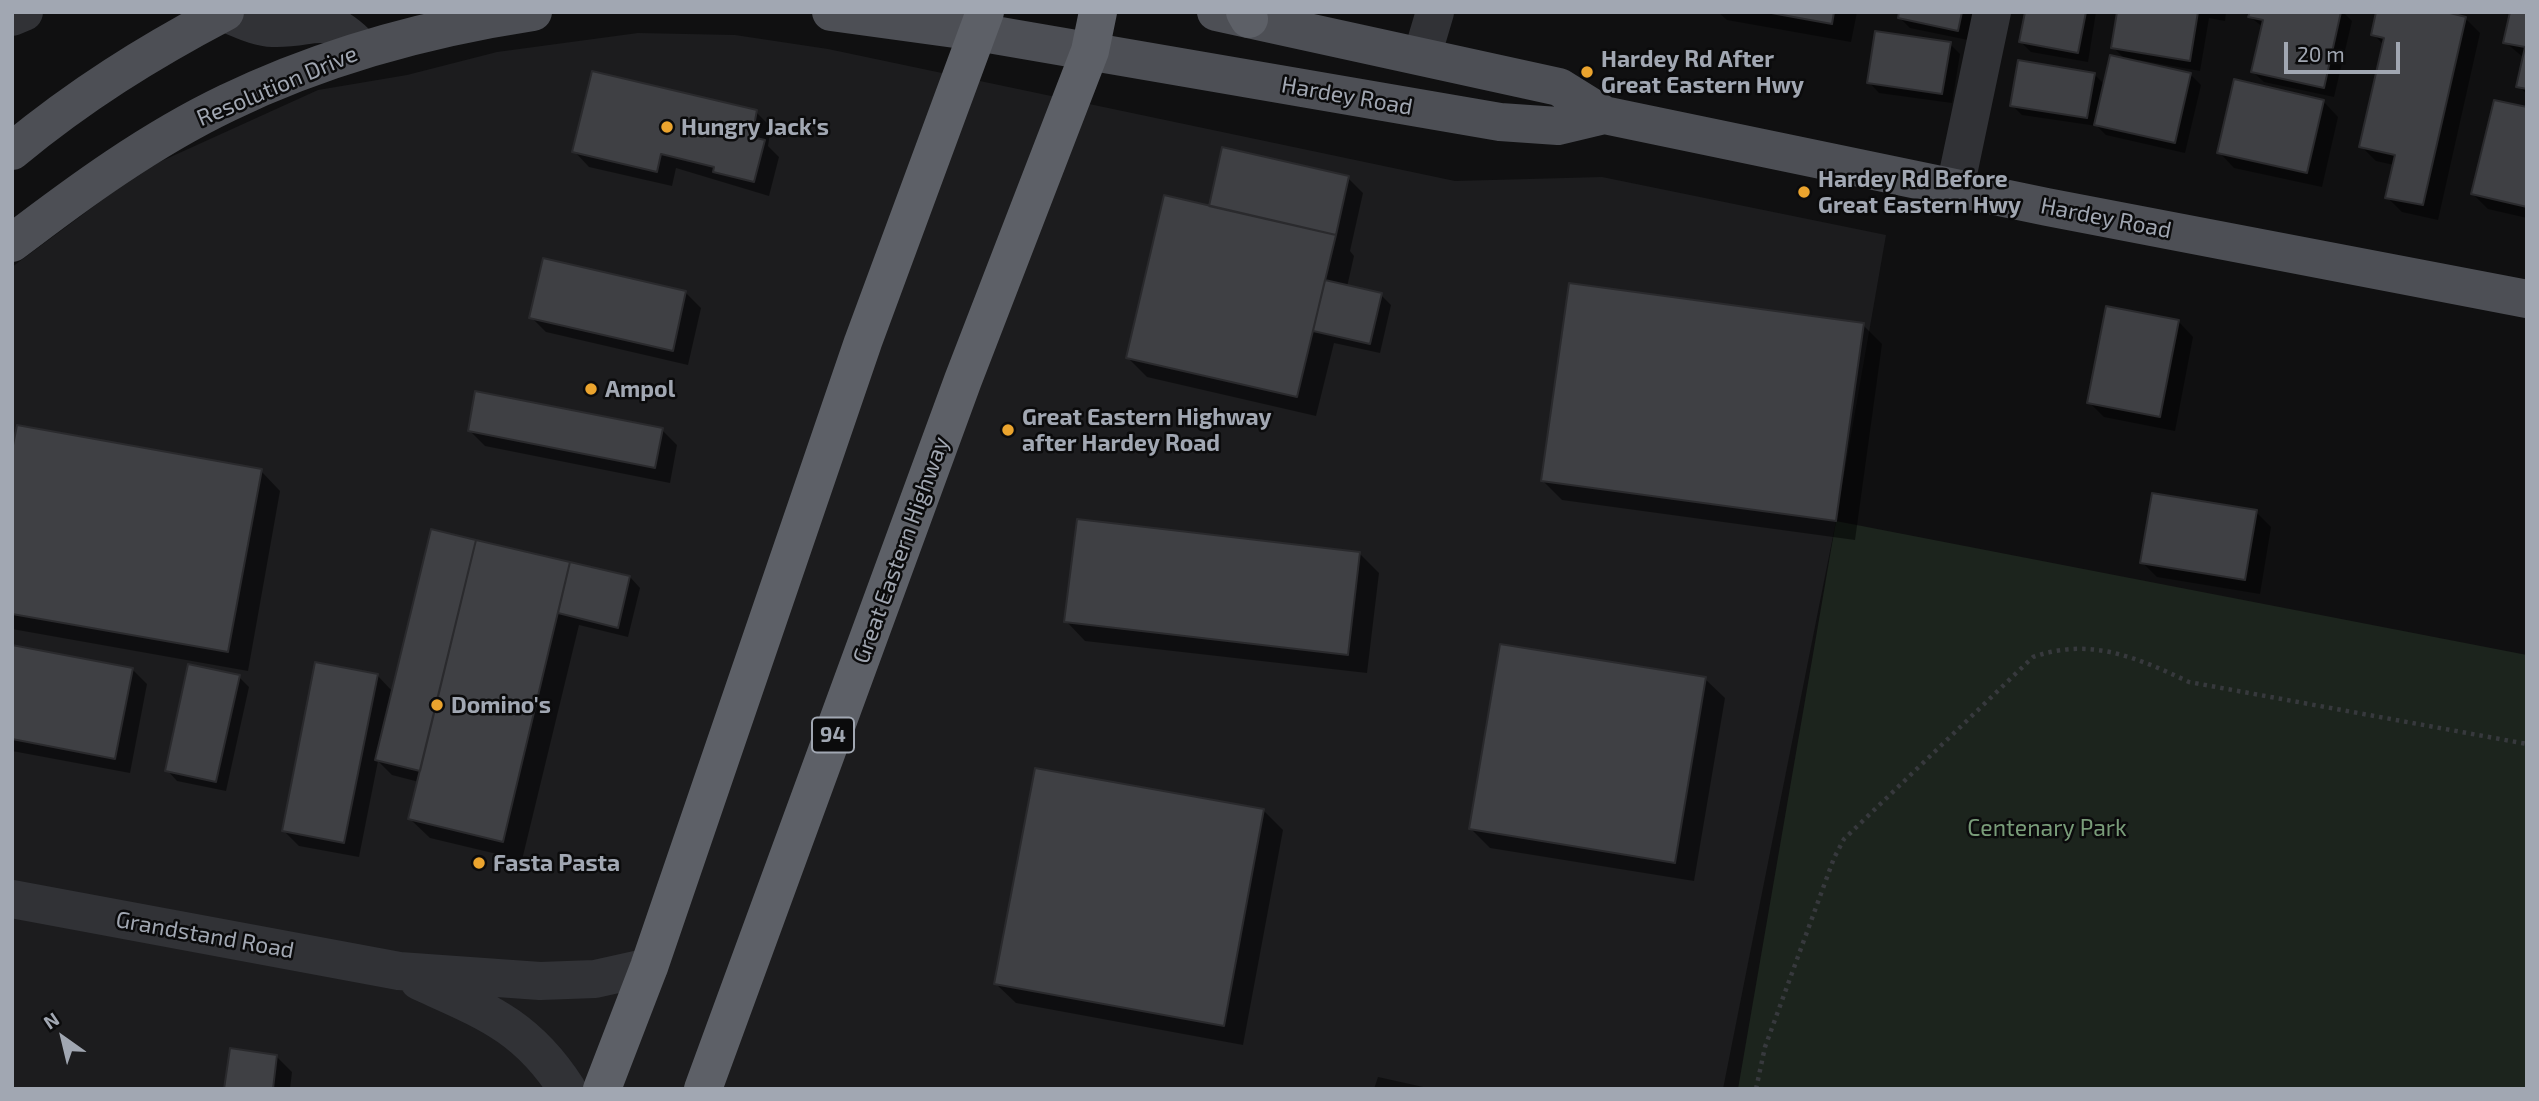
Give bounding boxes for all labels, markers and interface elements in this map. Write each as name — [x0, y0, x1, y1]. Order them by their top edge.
scale bar — [2287, 28, 2402, 72]
street label: Resolution Drive — [193, 40, 361, 132]
text: 20 m — [2297, 41, 2345, 66]
place label: Hardey Rd After Great Eastern Hwy — [1601, 45, 1804, 99]
marker: Hardey Rd After Great Eastern Hwy — [1579, 64, 1595, 80]
street label: Hardey Road — [1279, 71, 1415, 121]
place label: Hungry Jack's — [681, 113, 829, 141]
marker: Hungry Jack's — [659, 119, 675, 135]
place label: Hardey Rd Before Great Eastern Hwy — [1818, 165, 2021, 219]
marker: Hardey Rd Before Great Eastern Hwy — [1796, 184, 1812, 200]
street label: Hardey Road — [2038, 192, 2174, 244]
place label: Ampol — [605, 375, 675, 403]
marker: Ampol — [583, 381, 599, 397]
place label: Great Eastern Highway after Hardey Road — [1022, 403, 1272, 457]
marker: Great Eastern Highway after Hardey Road — [1000, 422, 1016, 438]
street label: Great Eastern Highway — [847, 433, 955, 667]
place label: Domino's — [451, 691, 551, 719]
marker: Domino's — [429, 697, 445, 713]
road number: 94 — [812, 718, 854, 752]
park label: Centenary Park — [1967, 814, 2127, 842]
place label: Fasta Pasta — [493, 849, 620, 877]
marker: Fasta Pasta — [471, 855, 487, 871]
street label: Grandstand Road — [114, 906, 296, 964]
north arrow — [28, 1003, 98, 1073]
text: N — [39, 1007, 63, 1034]

